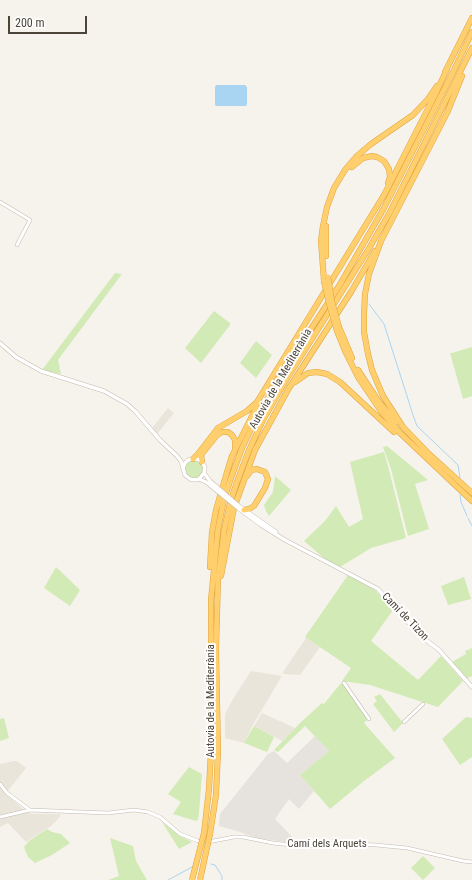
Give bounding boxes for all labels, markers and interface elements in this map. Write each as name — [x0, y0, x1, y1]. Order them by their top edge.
scale bar — [10, 8, 89, 34]
text: 200 m — [15, 16, 45, 30]
street label: Autovia de la Mediterrània — [247, 327, 315, 431]
street label: Camí de Tizon — [379, 590, 431, 644]
street label: Autovia de la Mediterrània — [204, 644, 218, 758]
street label: Camí dels Arquets — [287, 837, 367, 851]

